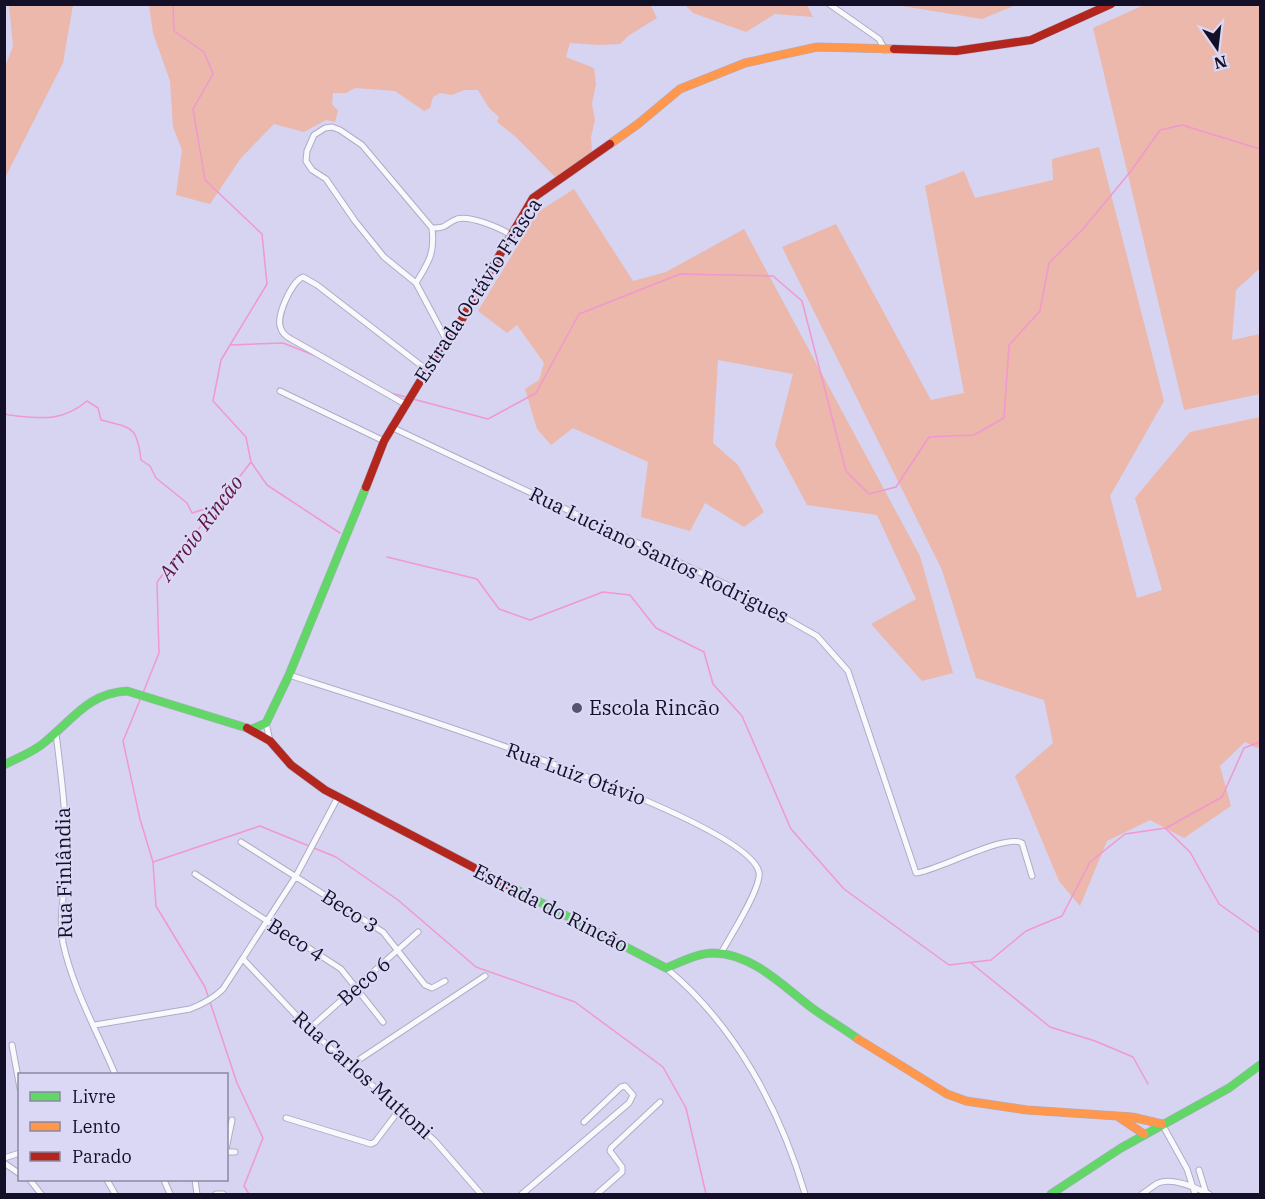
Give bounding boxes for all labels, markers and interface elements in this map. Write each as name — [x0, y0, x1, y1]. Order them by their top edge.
north arrow — [1187, 18, 1247, 78]
text: N — [1212, 51, 1229, 74]
street label: Estrada Octávio Frasca — [408, 192, 547, 387]
water label: Arroio Rincão — [150, 469, 249, 587]
street label: Rua Luciano Santos Rodrigues — [525, 480, 793, 629]
place label: Escola Rincão — [589, 694, 720, 721]
marker: Escola Rincão — [570, 701, 584, 715]
street label: Rua Luiz Otávio — [503, 736, 650, 811]
street label: Rua Finlândia — [49, 807, 78, 939]
street label: Estrada do Rincão — [469, 857, 633, 958]
street label: Beco 3 — [317, 882, 384, 939]
street label: Beco 4 — [263, 911, 330, 968]
street label: Beco 6 — [331, 950, 396, 1011]
street label: Rua Carlos Muttoni — [288, 1004, 439, 1145]
legend — [18, 1073, 228, 1181]
text: Livre — [72, 1085, 116, 1108]
text: Lento — [72, 1115, 120, 1138]
text: Parado — [72, 1145, 132, 1168]

